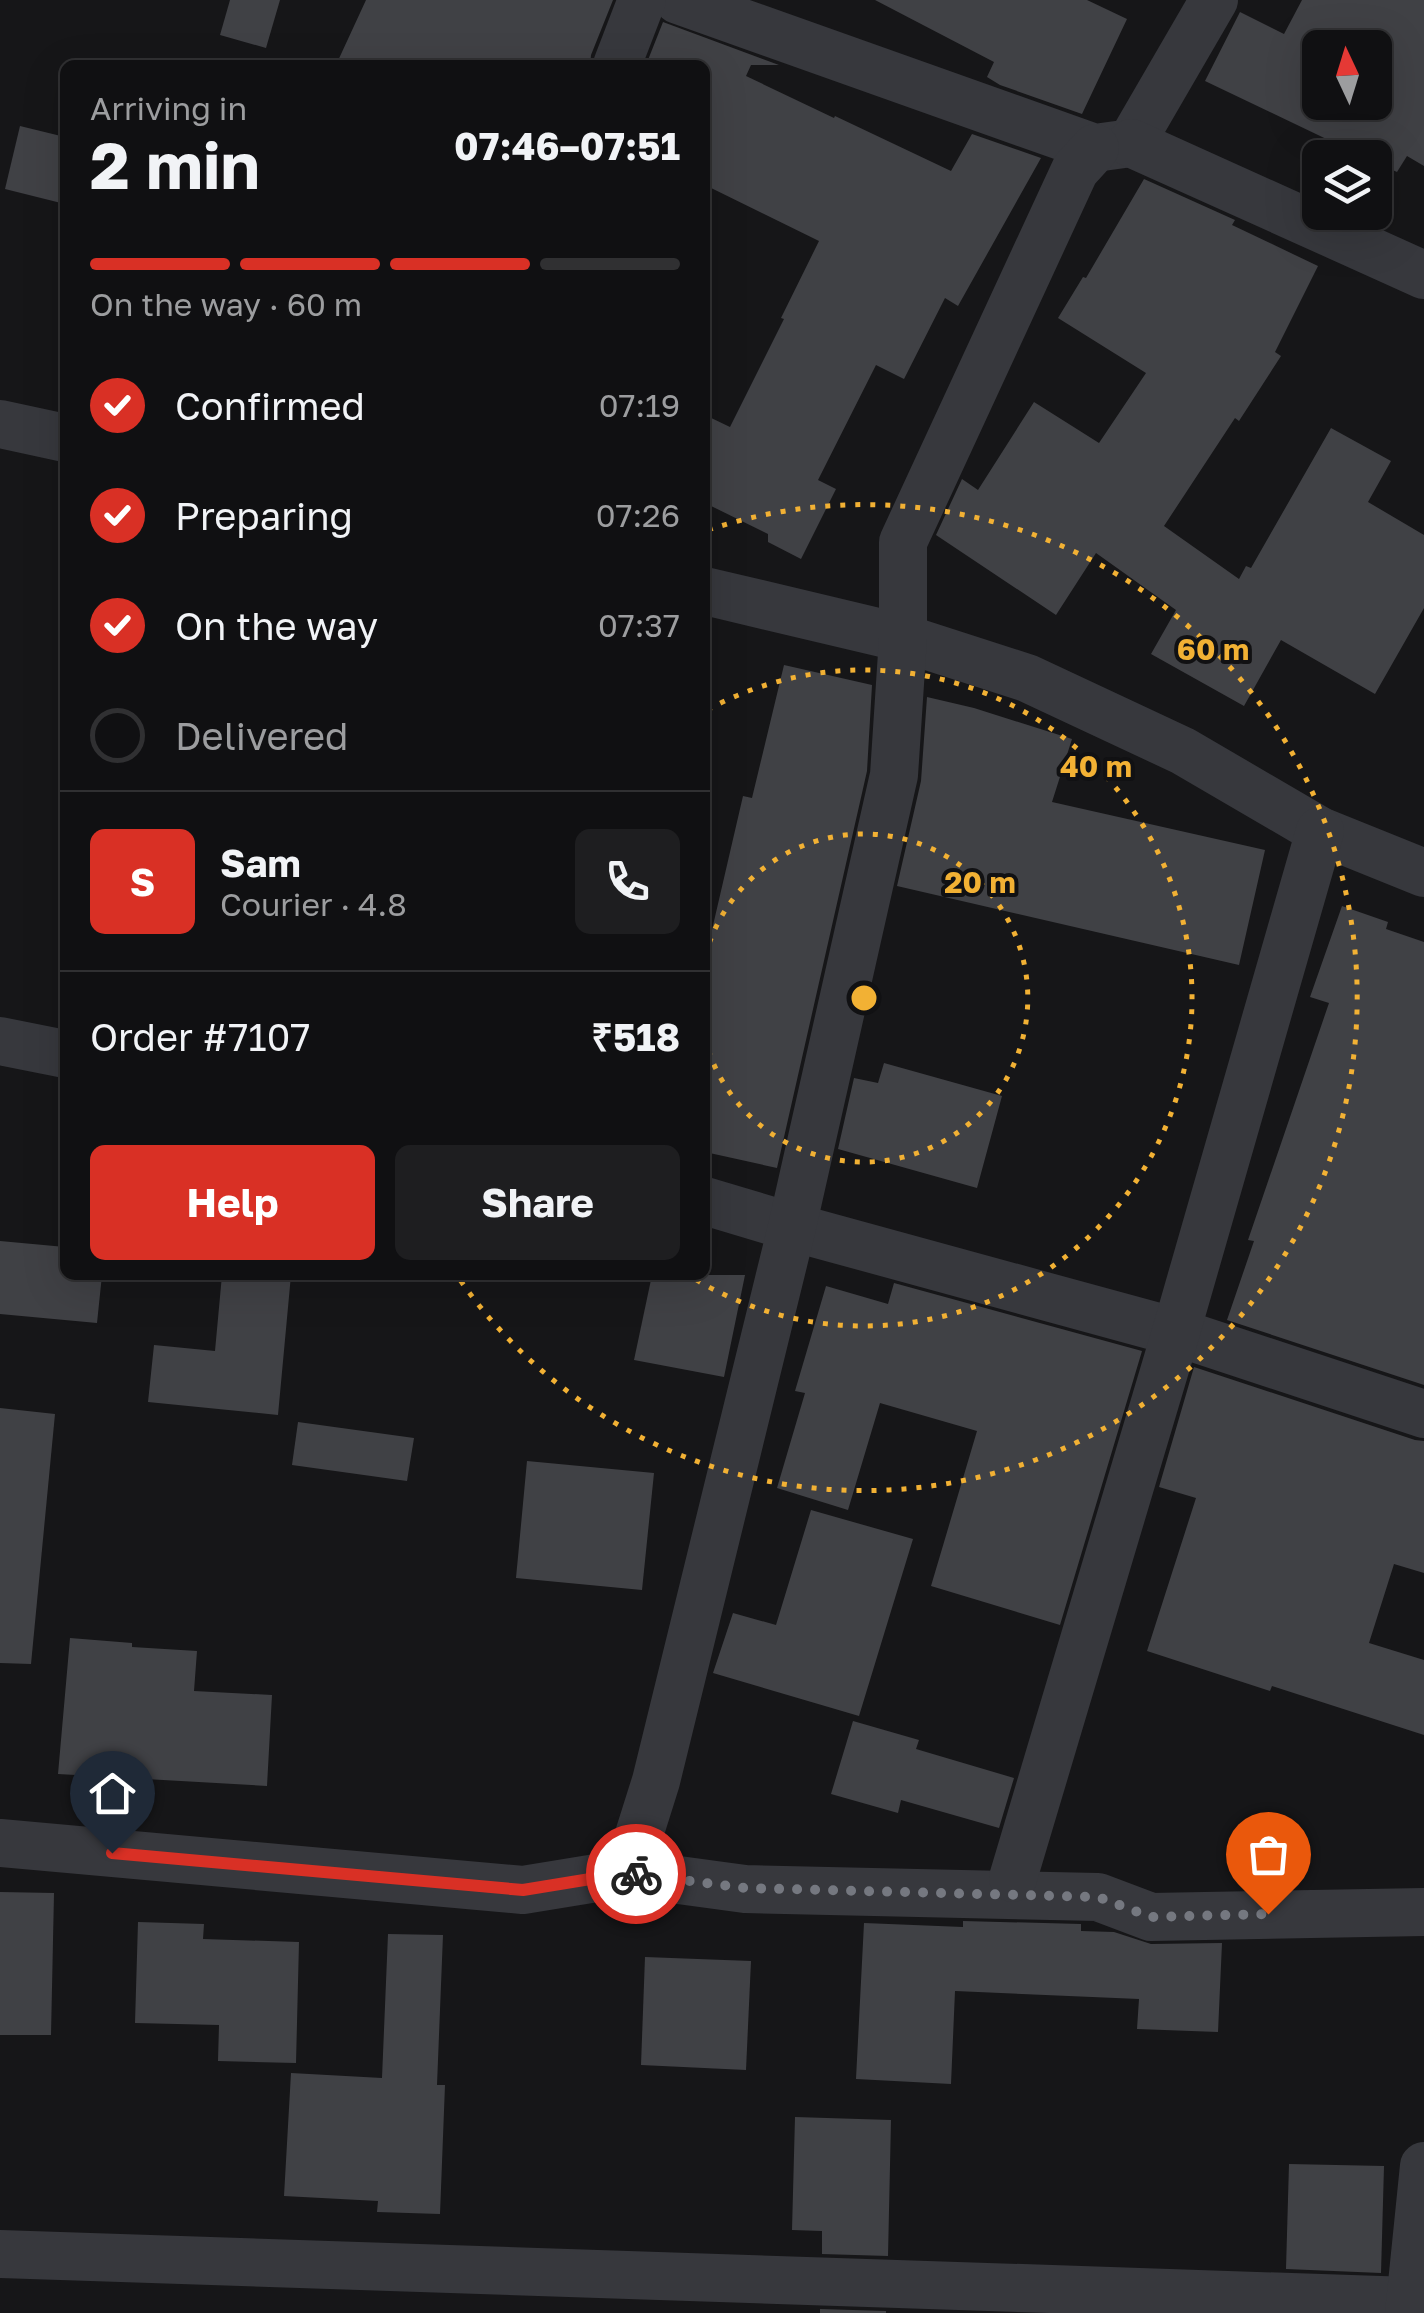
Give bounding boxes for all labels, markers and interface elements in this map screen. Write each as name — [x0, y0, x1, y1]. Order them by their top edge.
north arrow — [1302, 30, 1392, 120]
map controls — [1302, 30, 1392, 230]
text: Arriving in — [90, 89, 247, 127]
text: 07:46–07:51 — [454, 123, 680, 168]
text: 2 min — [90, 125, 260, 203]
button: layers — [1302, 140, 1392, 230]
text: On the way · 60 m — [90, 285, 362, 323]
icon: check — [90, 378, 145, 433]
text: Confirmed — [175, 383, 365, 428]
text: 07:19 — [599, 386, 680, 424]
icon: check — [90, 488, 145, 543]
text: Preparing — [175, 493, 353, 538]
text: 07:26 — [596, 496, 680, 534]
icon: check — [90, 598, 145, 653]
text: On the way — [175, 603, 378, 648]
text: 07:37 — [598, 606, 680, 644]
text: 60 m — [1177, 631, 1249, 667]
text: Delivered — [175, 713, 348, 758]
text: 40 m — [1060, 748, 1132, 784]
button: phone — [575, 829, 680, 934]
text: Sam — [220, 840, 301, 885]
text: S — [130, 859, 155, 904]
text: 20 m — [944, 864, 1016, 900]
text: Courier · 4.8 — [220, 885, 407, 923]
centre of rings — [846, 980, 882, 1016]
text: Order #7107 — [90, 1014, 310, 1059]
text: ₹518 — [591, 1014, 680, 1059]
button: Help — [90, 1145, 375, 1260]
button: Share — [395, 1145, 680, 1260]
pin — [70, 1751, 155, 1854]
icon: home — [85, 1766, 140, 1821]
pin — [1226, 1812, 1311, 1915]
courier — [586, 1824, 686, 1924]
icon: bag — [1241, 1827, 1296, 1882]
icon: bike — [609, 1847, 664, 1902]

